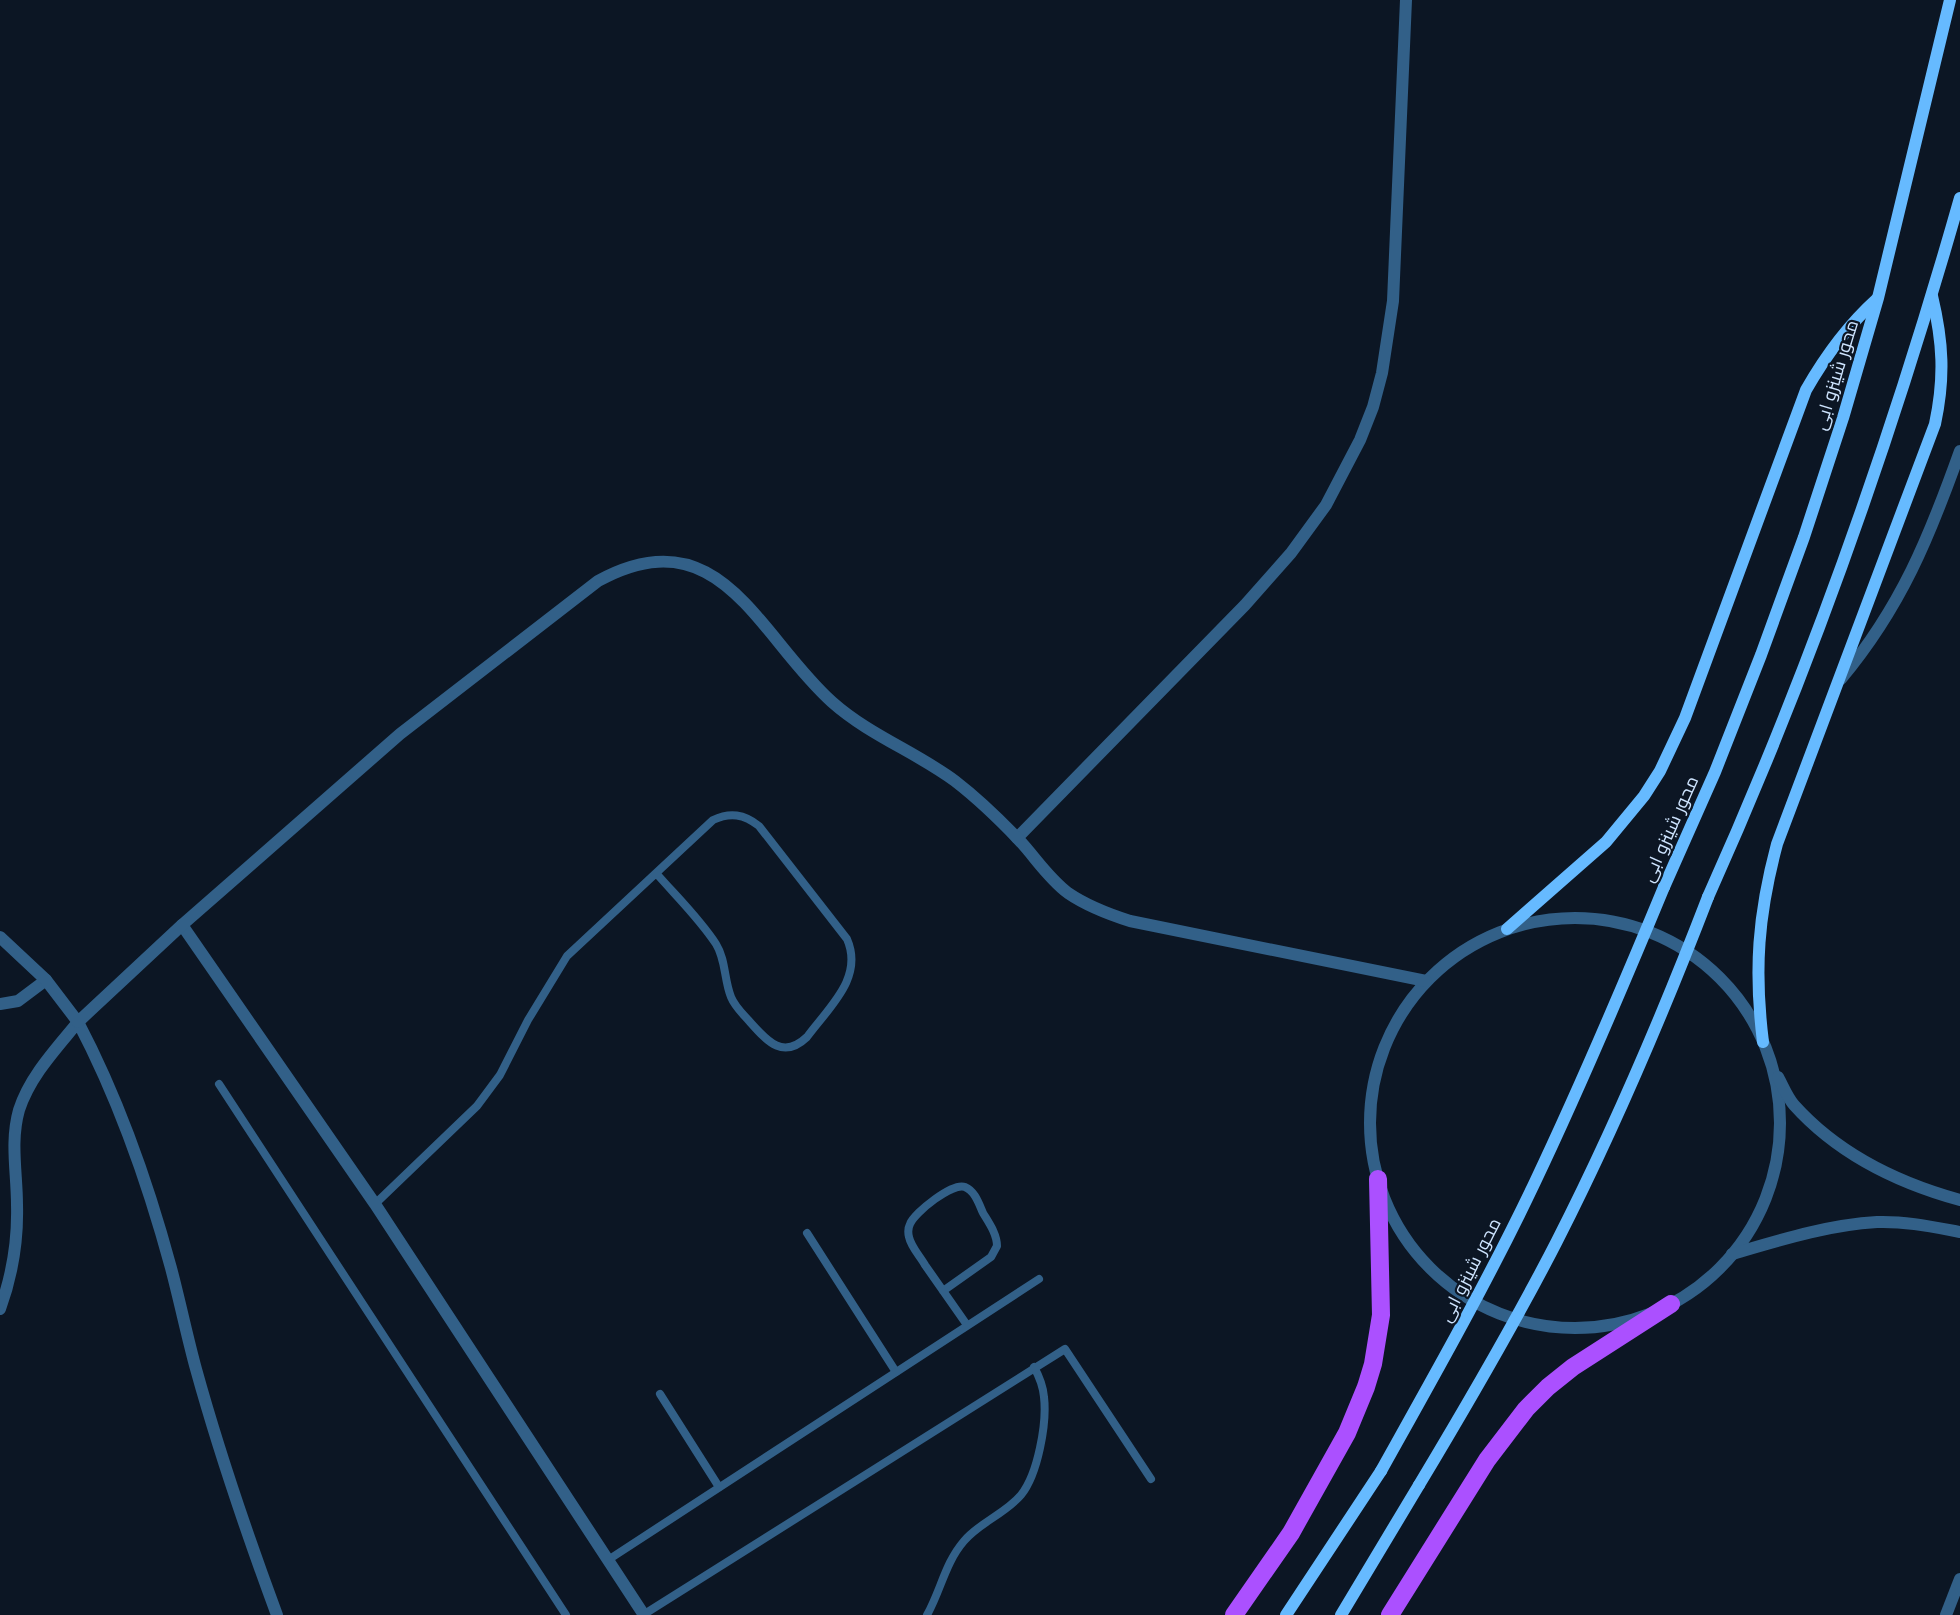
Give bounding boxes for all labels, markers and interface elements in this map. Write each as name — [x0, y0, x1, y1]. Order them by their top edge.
street label: محور شينزو ابى — [1810, 318, 1863, 433]
street label: محور شينزو ابى — [1638, 773, 1703, 885]
street label: محور شينزو ابى — [1435, 1215, 1506, 1326]

